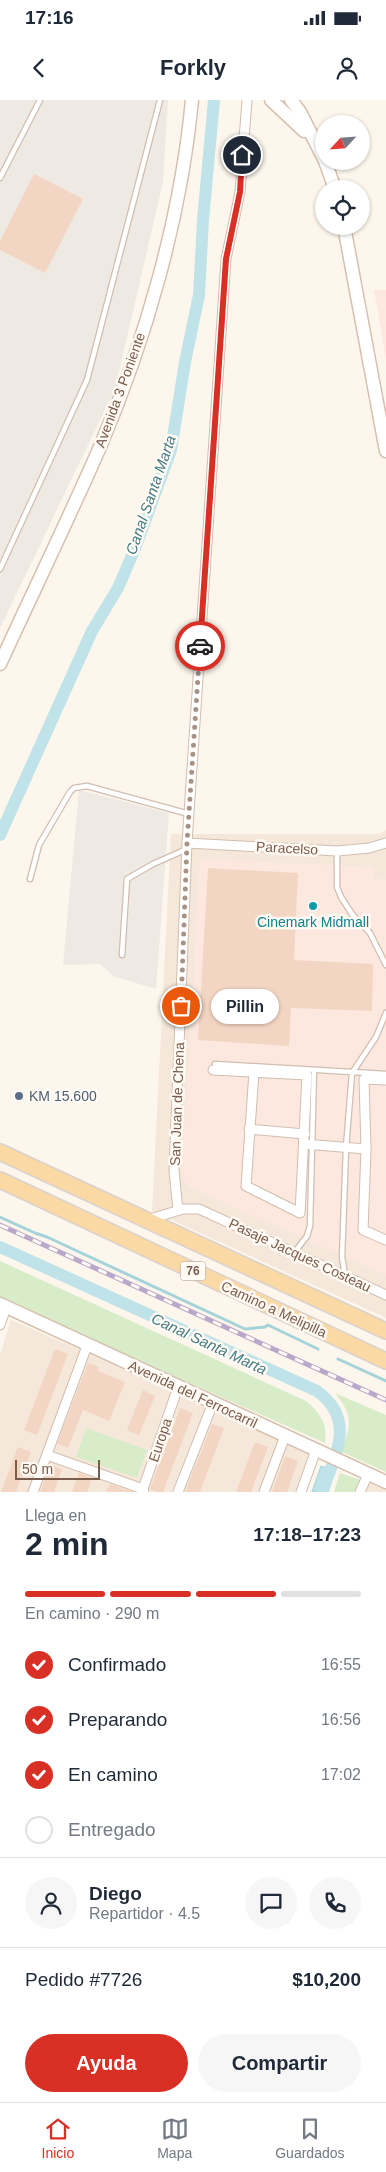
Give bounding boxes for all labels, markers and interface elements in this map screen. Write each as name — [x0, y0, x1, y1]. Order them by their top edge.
text: 17:16 — [25, 7, 74, 28]
icon: back — [25, 54, 53, 82]
icon: person — [333, 54, 361, 82]
text: Forkly — [160, 55, 226, 80]
north arrow — [315, 115, 370, 170]
map controls — [315, 115, 370, 235]
pin — [221, 134, 263, 176]
icon: home — [228, 141, 256, 169]
button: locate — [315, 180, 370, 235]
street label: Avenida 3 Poniente — [92, 330, 148, 450]
water label: Canal Santa Marta — [122, 433, 179, 557]
courier — [175, 621, 225, 671]
icon: car — [186, 632, 214, 660]
street label: Paracelso — [255, 838, 319, 858]
marker: Cinemark Midmall — [307, 900, 319, 912]
place label: Cinemark Midmall — [257, 914, 369, 930]
pin — [160, 985, 202, 1027]
callout: Pillin — [211, 988, 278, 1024]
icon: bag — [167, 992, 195, 1020]
text: Pillin — [226, 998, 264, 1015]
street label: San Juan de Chena — [167, 1042, 187, 1166]
place label: KM 15.600 — [29, 1088, 97, 1104]
marker: KM 15.600 — [13, 1090, 25, 1102]
street label: Pasaje Jacques Costeau — [226, 1215, 374, 1295]
road number: 76 — [180, 1262, 206, 1280]
street label: Camino a Melipilla — [219, 1278, 329, 1341]
water label: Canal Santa Marta — [149, 1309, 269, 1378]
street label: Avenida del Ferrocarril — [126, 1357, 260, 1431]
street label: Europa — [145, 1416, 175, 1464]
scale bar — [15, 1457, 100, 1480]
text: 50 m — [22, 1461, 53, 1477]
text: Llega en — [25, 1507, 86, 1524]
text: 17:18–17:23 — [253, 1524, 361, 1545]
text: 2 min — [25, 1526, 109, 1562]
text: En camino · 290 m — [25, 1605, 159, 1622]
icon: check — [25, 1651, 53, 1679]
text: Confirmado — [68, 1654, 166, 1675]
text: 16:55 — [321, 1656, 361, 1673]
icon: check — [25, 1706, 53, 1734]
text: Preparando — [68, 1709, 167, 1730]
text: 16:56 — [321, 1711, 361, 1728]
icon: check — [25, 1761, 53, 1789]
text: En camino — [68, 1764, 158, 1785]
text: 17:02 — [321, 1766, 361, 1783]
text: Entregado — [68, 1819, 156, 1840]
button: person — [25, 1877, 77, 1929]
button: chat — [245, 1877, 297, 1929]
button: phone — [309, 1877, 361, 1929]
text: Diego — [89, 1883, 142, 1904]
text: Repartidor · 4.5 — [89, 1905, 200, 1922]
text: Pedido #7726 — [25, 1969, 142, 1990]
text: $10,200 — [292, 1969, 361, 1990]
button: Ayuda — [25, 2034, 188, 2092]
button: Compartir — [198, 2034, 361, 2092]
tab: Inicio — [42, 2115, 74, 2161]
tab: Mapa — [157, 2115, 192, 2161]
tab: Guardados — [275, 2115, 345, 2161]

